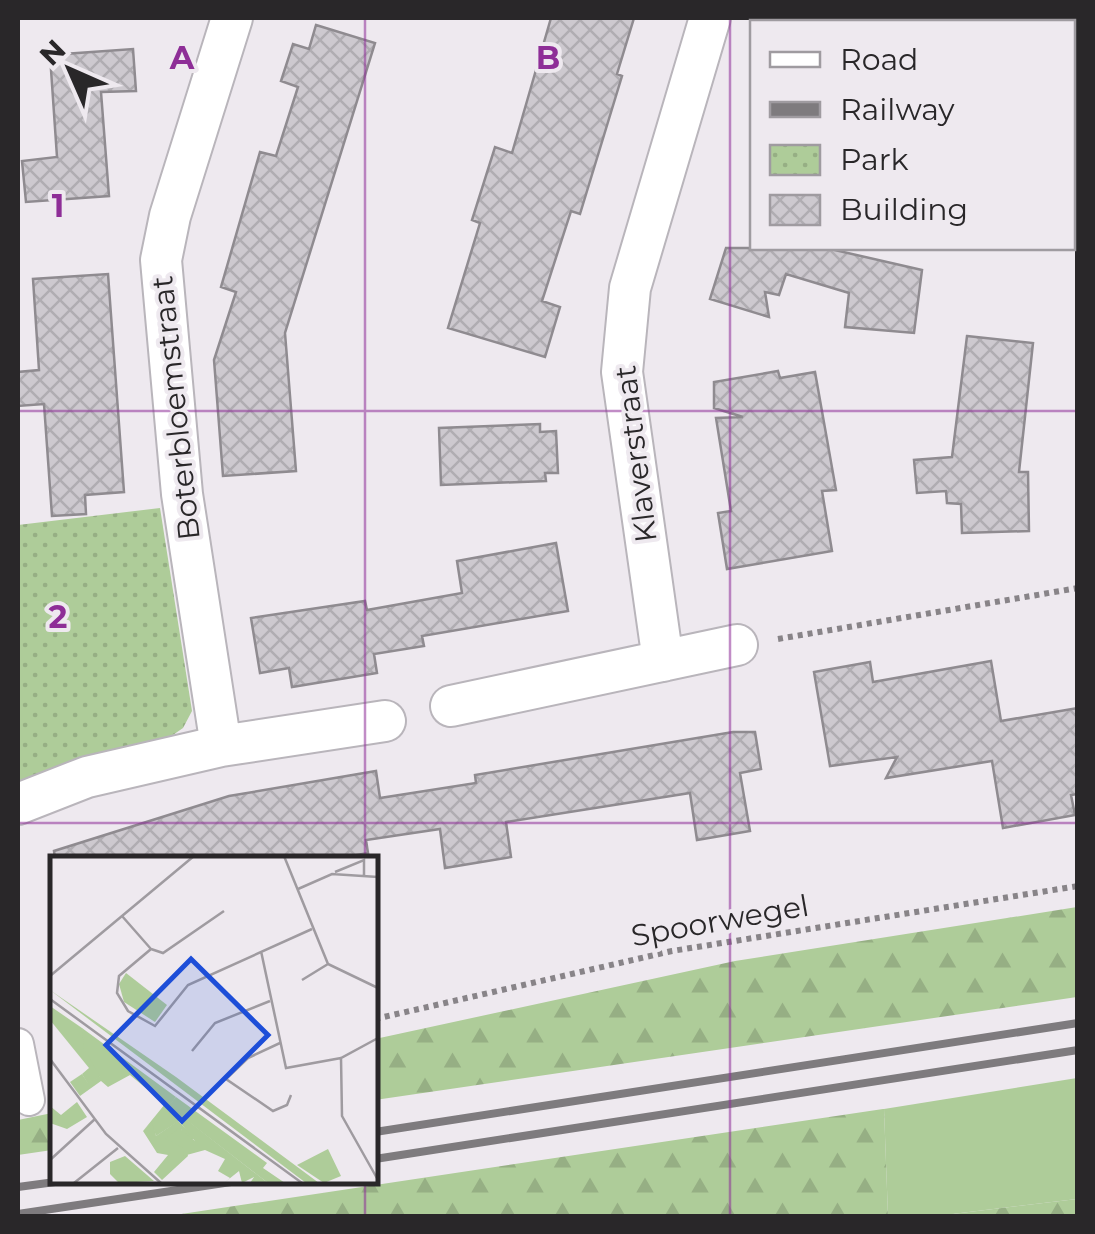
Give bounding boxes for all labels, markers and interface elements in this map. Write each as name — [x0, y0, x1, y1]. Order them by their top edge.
north arrow — [20, 20, 120, 120]
legend — [750, 20, 1075, 250]
text: N — [32, 32, 72, 72]
text: A — [169, 38, 195, 77]
text: B — [536, 38, 560, 77]
text: Road — [840, 41, 918, 78]
text: Railway — [840, 91, 955, 128]
text: Park — [840, 141, 909, 178]
text: 1 — [52, 186, 64, 225]
text: Building — [840, 191, 968, 228]
street label: Boterbloemstraat — [143, 274, 208, 542]
street label: Klaverstraat — [606, 364, 665, 545]
text: 2 — [49, 597, 67, 636]
inset map — [50, 856, 378, 1184]
street label: Spoorwegel — [628, 887, 812, 954]

